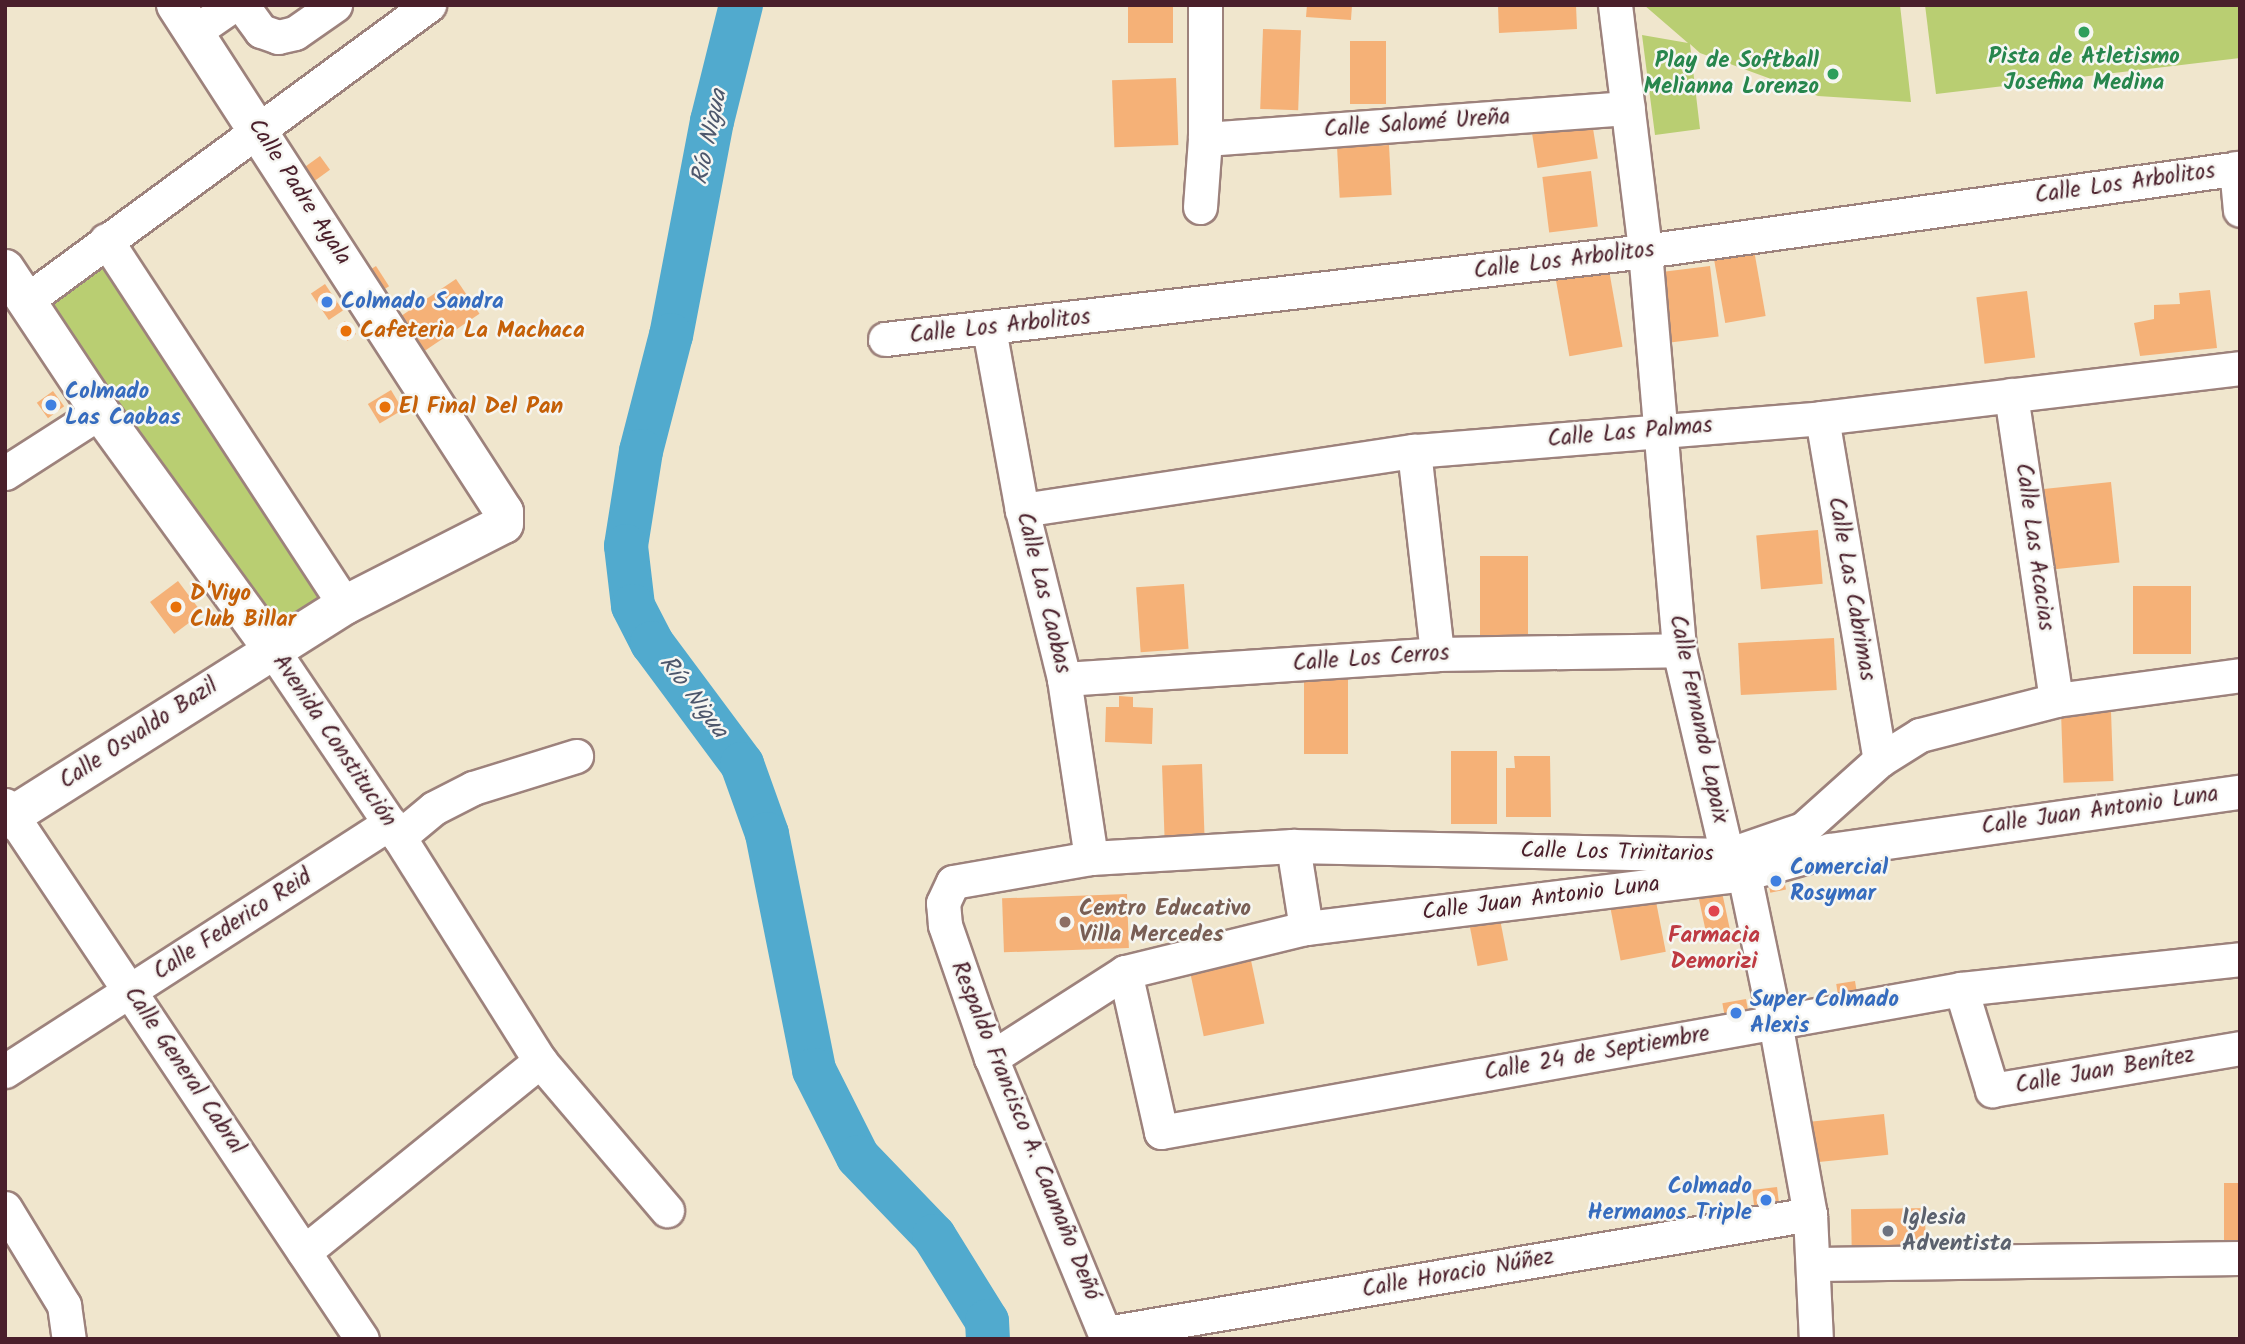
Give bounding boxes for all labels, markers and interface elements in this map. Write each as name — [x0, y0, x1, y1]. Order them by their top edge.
marker: Pista de Atletismo Josefina Medina — [2076, 24, 2092, 40]
place label: Pista de Atletismo Josefina Medina — [1988, 43, 2180, 97]
place label: Play de Softball Melianna Lorenzo — [1644, 47, 1819, 101]
marker: Play de Softball Melianna Lorenzo — [1825, 66, 1841, 82]
water label: Río Nigua — [686, 87, 734, 187]
street label: Calle Salomé Ureña — [1323, 104, 1511, 144]
street label: Calle Padre Ayala — [241, 113, 357, 271]
street label: Calle Los Arbolitos — [2033, 158, 2217, 210]
street label: Calle Los Arbolitos — [1472, 236, 1656, 286]
place label: Colmado Sandra — [341, 288, 504, 316]
marker: Colmado Sandra — [319, 294, 335, 310]
street label: Calle Los Arbolitos — [908, 304, 1092, 350]
place label: Cafeteria La Machaca — [360, 317, 585, 345]
marker: Cafeteria La Machaca — [338, 323, 354, 339]
place label: Colmado Las Caobas — [65, 378, 181, 432]
place label: El Final Del Pan — [399, 393, 563, 421]
marker: Colmado Las Caobas — [43, 397, 59, 413]
marker: El Final Del Pan — [377, 399, 393, 415]
street label: Calle Las Palmas — [1546, 412, 1714, 454]
street label: Calle Las Acacias — [2009, 461, 2059, 633]
street label: Calle Las Cabrimas — [1821, 495, 1881, 683]
street label: Calle Las Caobas — [1010, 509, 1076, 677]
place label: D'Viyo Club Billar — [190, 580, 296, 634]
marker: D'Viyo Club Billar — [168, 599, 184, 615]
street label: Calle Fernando Lapaix — [1662, 612, 1734, 826]
street label: Calle Los Cerros — [1292, 640, 1450, 678]
street label: Avenida Constitución — [266, 649, 402, 833]
water label: Río Nigua — [652, 650, 734, 744]
street label: Calle Osvaldo Bazil — [55, 673, 223, 795]
street label: Calle Juan Antonio Luna — [1980, 781, 2220, 841]
street label: Calle Los Trinitarios — [1520, 838, 1714, 868]
place label: Comercial Rosymar — [1790, 854, 1888, 908]
street label: Calle Federico Reid — [149, 864, 317, 986]
street label: Calle Juan Antonio Luna — [1421, 871, 1661, 927]
marker: Comercial Rosymar — [1768, 873, 1784, 889]
place label: Centro Educativo Villa Mercedes — [1079, 895, 1251, 949]
marker: Farmacia Demorizi — [1706, 903, 1722, 919]
marker: Centro Educativo Villa Mercedes — [1057, 914, 1073, 930]
place label: Farmacia Demorizi — [1668, 922, 1760, 976]
street label: Respaldo Francisco A. Caamaño Deñó — [944, 958, 1106, 1304]
street label: Calle General Cabral — [118, 982, 250, 1160]
place label: Super Colmado Alexis — [1750, 986, 1899, 1040]
marker: Super Colmado Alexis — [1728, 1005, 1744, 1021]
street label: Calle 24 de Septiembre — [1482, 1021, 1712, 1087]
street label: Calle Juan Benítez — [2013, 1042, 2197, 1100]
place label: Colmado Hermanos Triple — [1588, 1173, 1752, 1227]
marker: Colmado Hermanos Triple — [1758, 1192, 1774, 1208]
place label: Iglesia Adventista — [1902, 1204, 2012, 1258]
marker: Iglesia Adventista — [1880, 1223, 1896, 1239]
street label: Calle Horacio Núñez — [1360, 1244, 1556, 1304]

